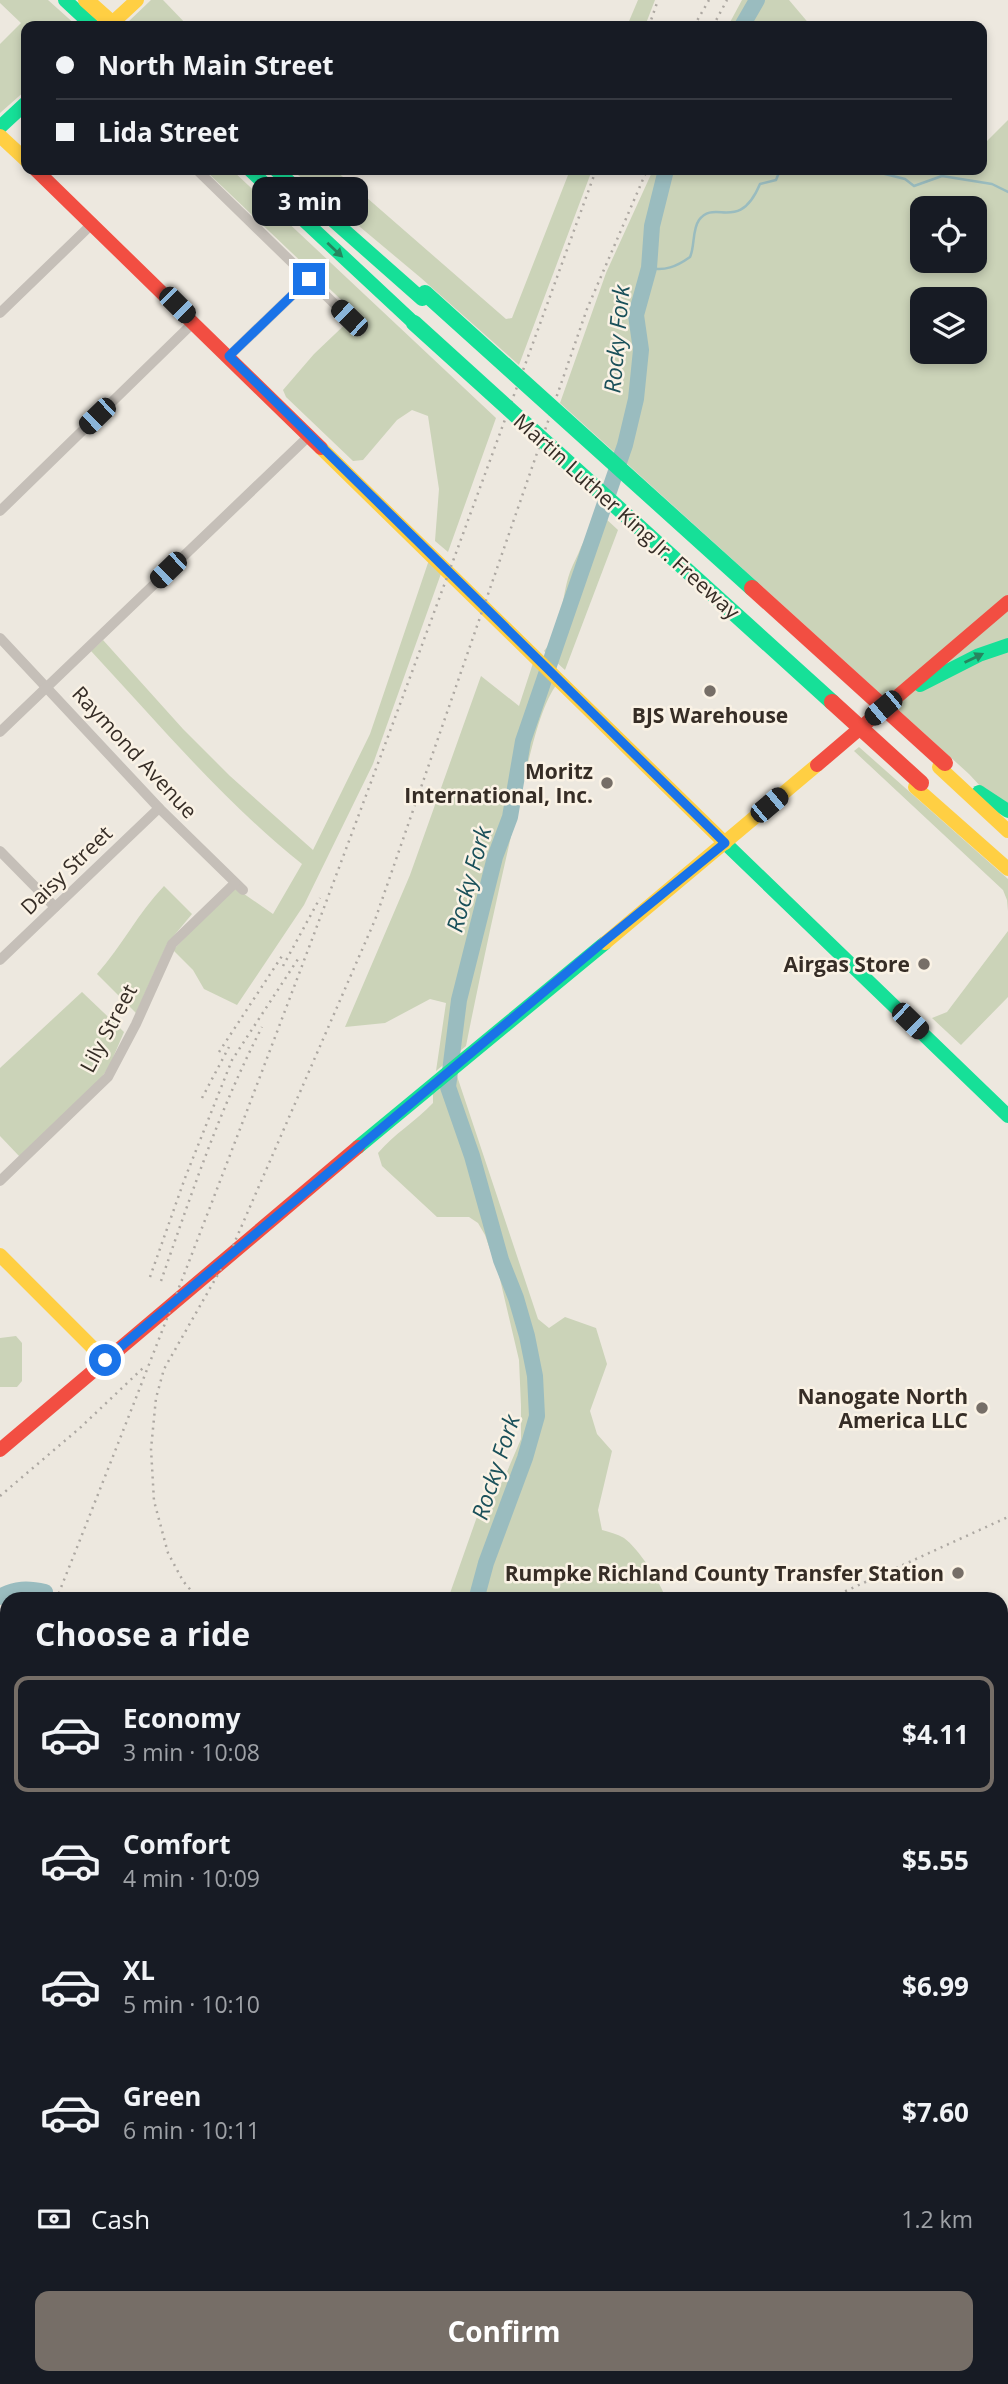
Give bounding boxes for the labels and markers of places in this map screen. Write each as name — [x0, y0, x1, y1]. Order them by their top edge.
marker: BJS Warehouse — [702, 683, 718, 699]
place label: BJS Warehouse — [632, 701, 788, 729]
place label: Moritz International, Inc. — [404, 757, 593, 809]
marker: Moritz International, Inc. — [599, 775, 615, 791]
place label: Airgas Store — [783, 950, 910, 978]
marker: Airgas Store — [916, 956, 932, 972]
place label: Nanogate North America LLC — [797, 1382, 968, 1434]
marker: Nanogate North America LLC — [974, 1400, 990, 1416]
place label: Rumpke Richland County Transfer Station — [505, 1559, 944, 1587]
marker: Rumpke Richland County Transfer Station — [950, 1565, 966, 1581]

